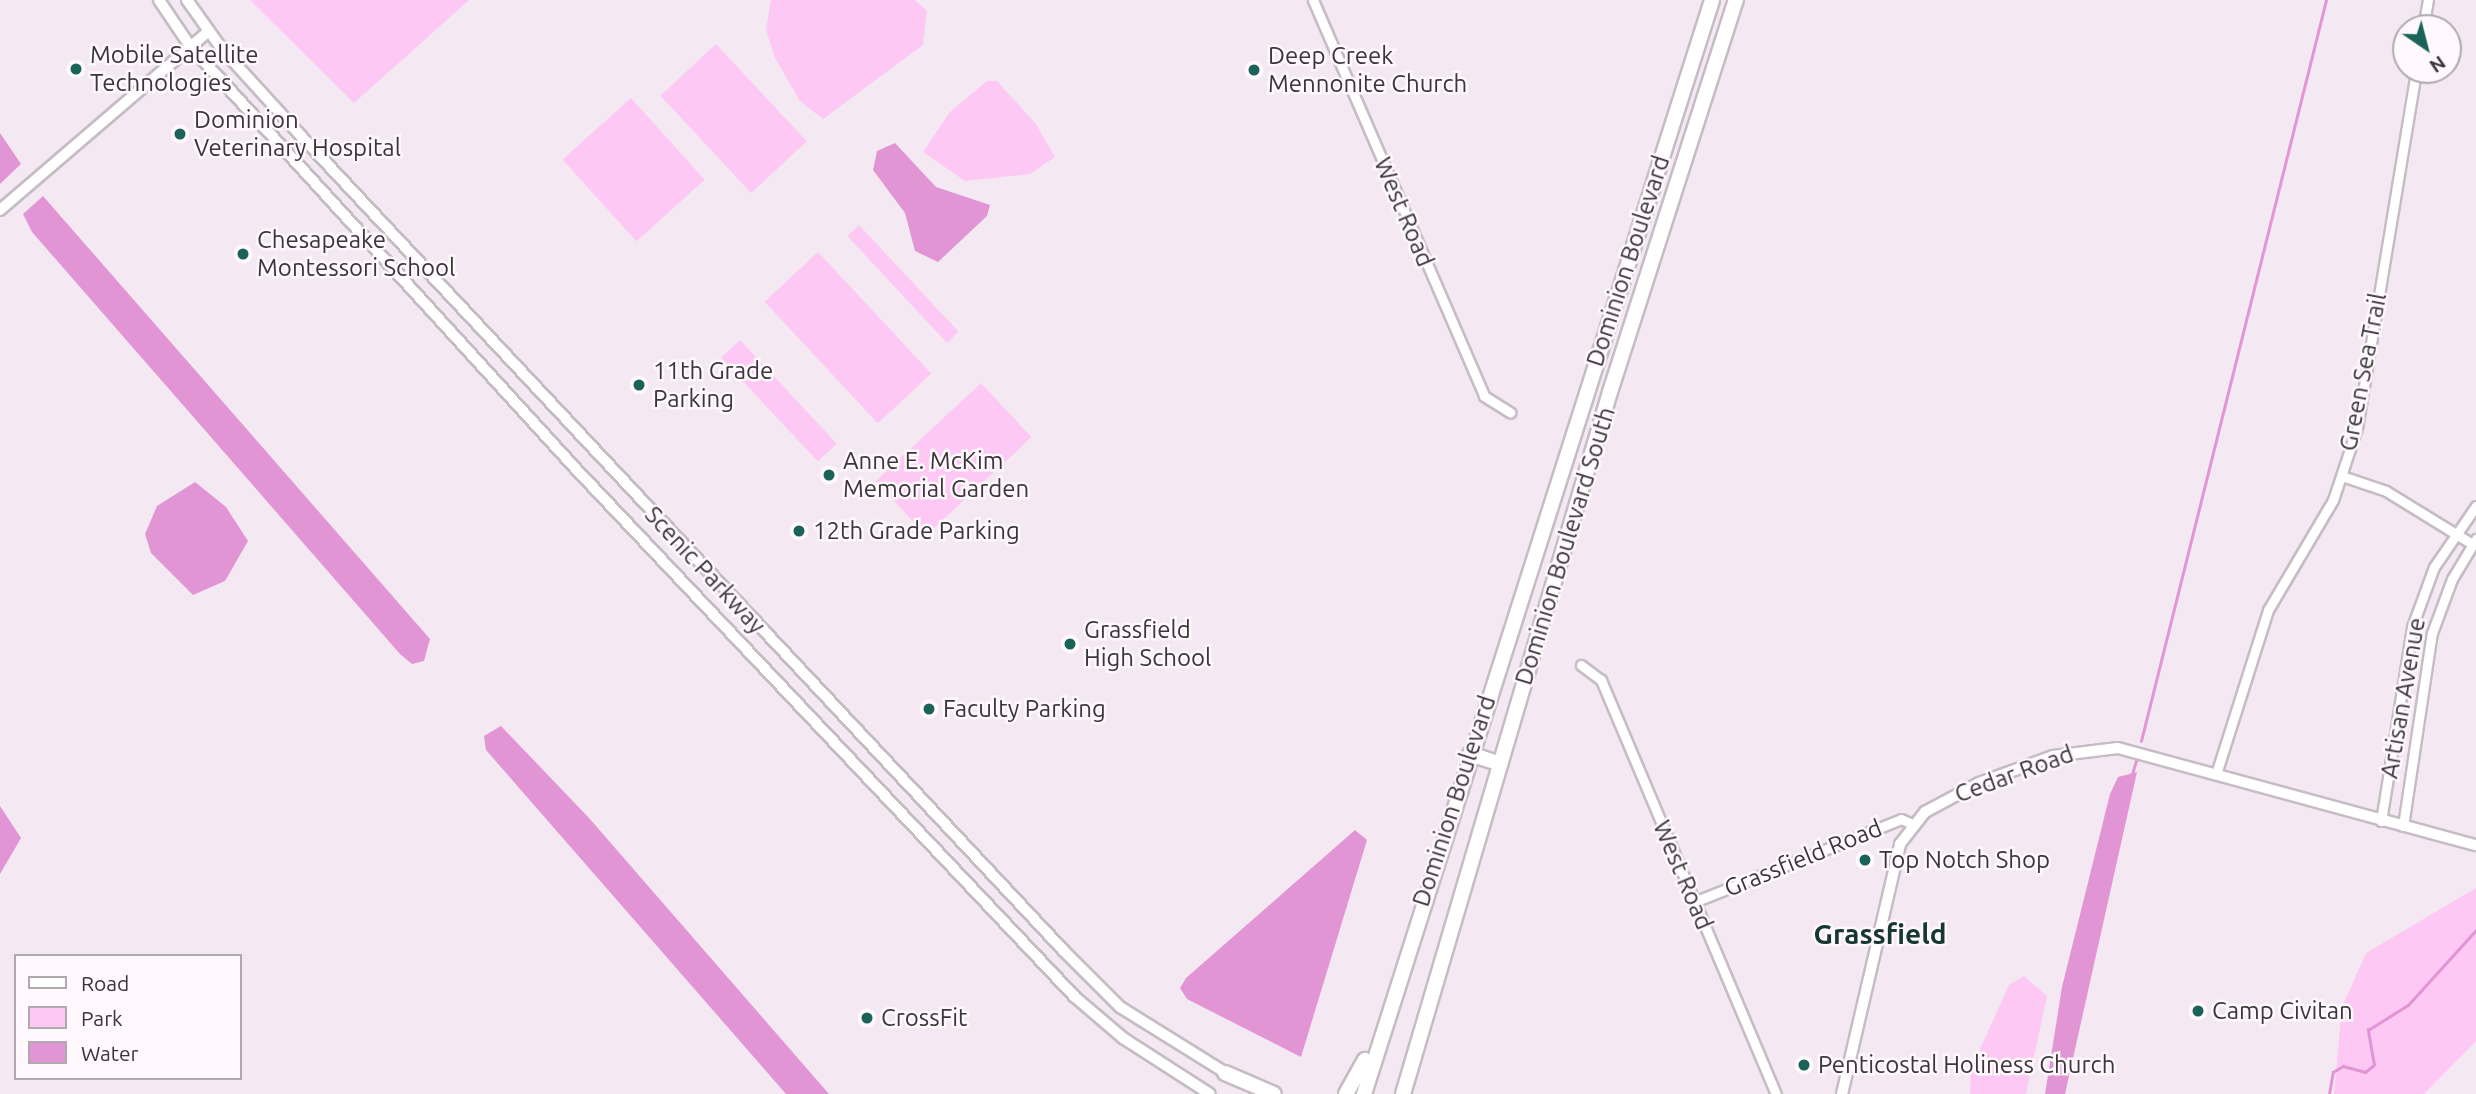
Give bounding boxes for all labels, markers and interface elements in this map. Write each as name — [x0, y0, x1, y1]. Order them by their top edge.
north arrow — [2392, 14, 2462, 84]
place label: Mobile Satellite Technologies — [90, 41, 258, 97]
place label: Deep Creek Mennonite Church — [1268, 42, 1467, 98]
text: N — [2426, 51, 2450, 78]
marker: Mobile Satellite Technologies — [68, 61, 84, 77]
marker: Deep Creek Mennonite Church — [1246, 62, 1262, 78]
place label: Dominion Veterinary Hospital — [194, 106, 401, 162]
marker: Dominion Veterinary Hospital — [172, 126, 188, 142]
street label: Dominion Boulevard — [1580, 152, 1676, 370]
street label: West Road — [1368, 153, 1440, 271]
place label: Chesapeake Montessori School — [257, 226, 455, 282]
marker: Chesapeake Montessori School — [235, 246, 251, 262]
street label: Green Sea Trail — [2334, 291, 2392, 453]
place label: 11th Grade Parking — [653, 357, 773, 413]
marker: 11th Grade Parking — [631, 377, 647, 393]
street label: Dominion Boulevard South — [1509, 404, 1621, 688]
place label: Anne E. McKim Memorial Garden — [843, 447, 1029, 503]
marker: Anne E. McKim Memorial Garden — [821, 467, 837, 483]
street label: Scenic Parkway — [639, 500, 771, 640]
place label: 12th Grade Parking — [813, 517, 1020, 545]
marker: 12th Grade Parking — [791, 523, 807, 539]
street label: Artisan Avenue — [2375, 615, 2431, 781]
place label: Grassfield High School — [1084, 616, 1211, 672]
marker: Grassfield High School — [1062, 636, 1078, 652]
street label: Dominion Boulevard — [1406, 692, 1502, 910]
place label: Faculty Parking — [943, 695, 1106, 723]
marker: Faculty Parking — [921, 701, 937, 717]
street label: Cedar Road — [1951, 739, 2077, 809]
street label: Grassfield Road — [1720, 813, 1886, 903]
street label: West Road — [1647, 816, 1719, 934]
place label: Top Notch Shop — [1879, 846, 2050, 874]
marker: Top Notch Shop — [1857, 852, 1873, 868]
district label: Grassfield — [1814, 917, 1946, 951]
legend — [14, 954, 242, 1080]
text: Road — [81, 971, 129, 995]
place label: Camp Civitan — [2212, 997, 2353, 1025]
marker: Camp Civitan — [2190, 1003, 2206, 1019]
place label: CrossFit — [881, 1004, 968, 1032]
text: Park — [81, 1006, 123, 1030]
marker: CrossFit — [859, 1010, 875, 1026]
text: Water — [81, 1041, 139, 1065]
place label: Penticostal Holiness Church — [1818, 1051, 2115, 1079]
marker: Penticostal Holiness Church — [1796, 1057, 1812, 1073]

